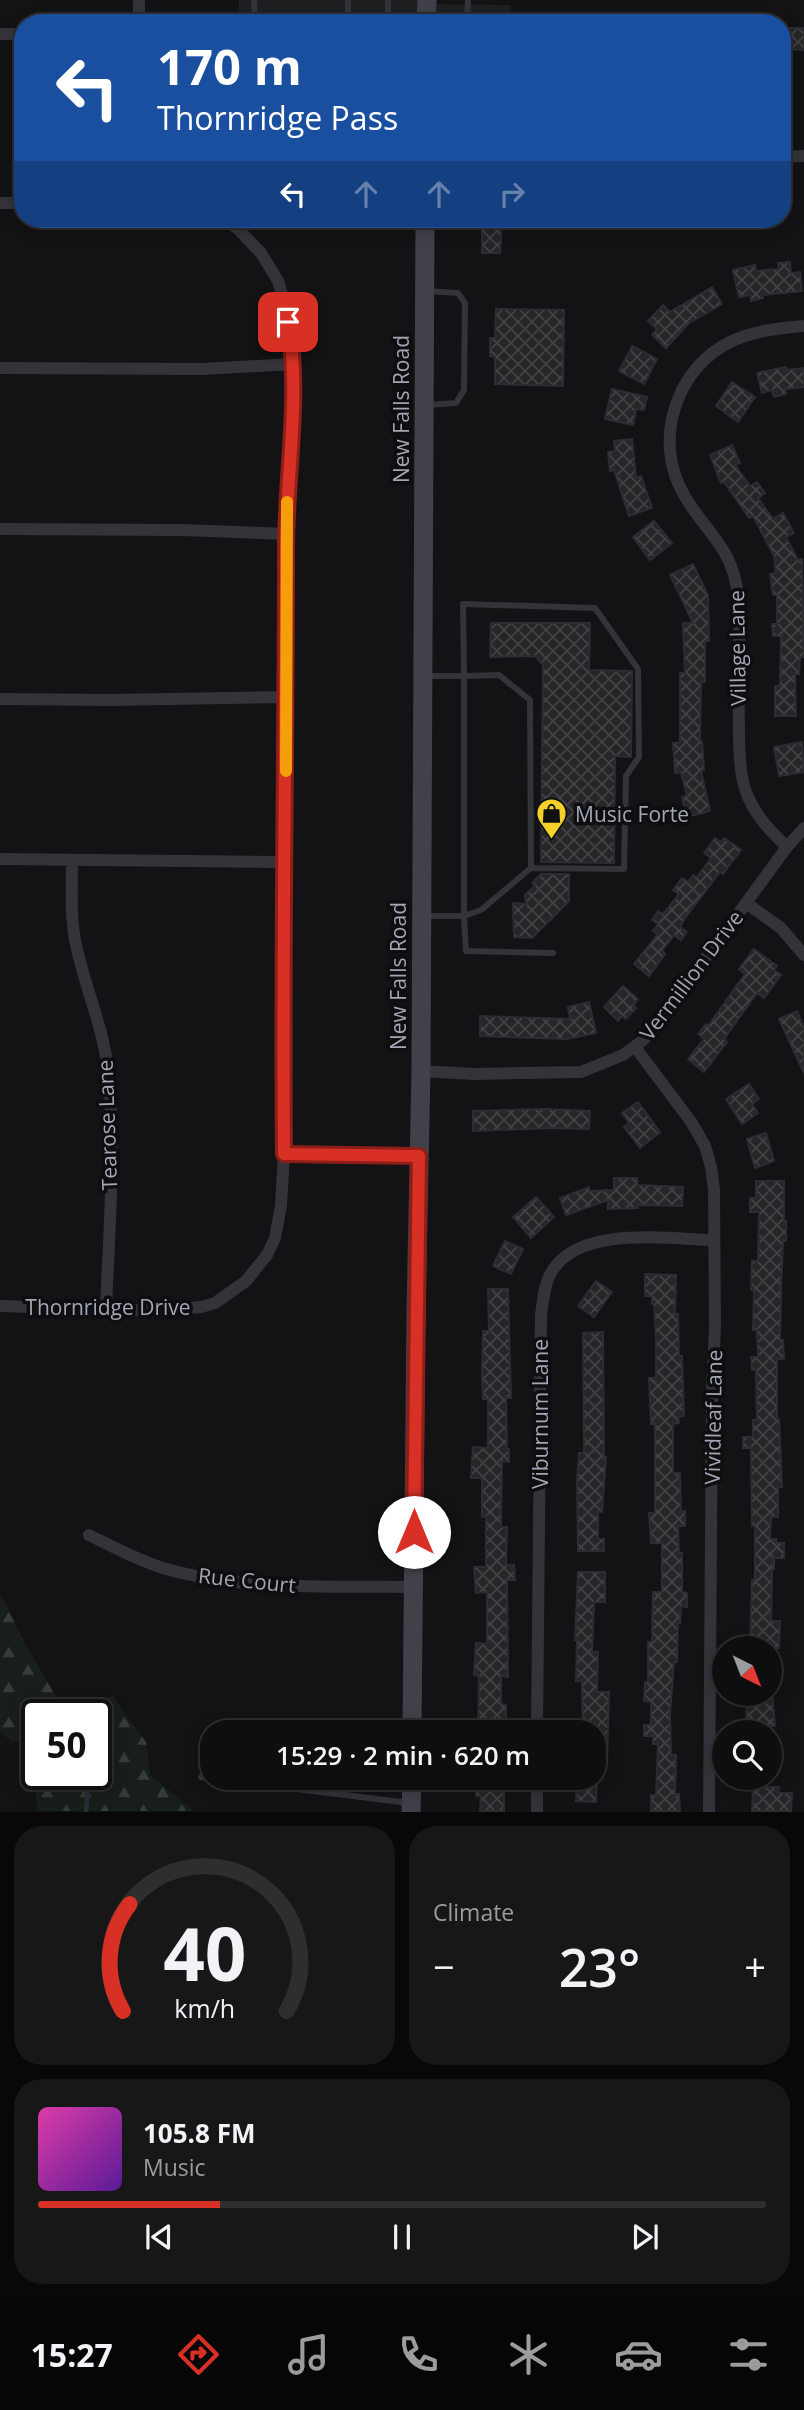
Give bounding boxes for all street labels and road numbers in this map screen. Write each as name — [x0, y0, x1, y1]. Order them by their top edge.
street label: New Falls Road — [387, 335, 415, 483]
street label: Village Lane — [722, 590, 752, 706]
street label: New Falls Road — [384, 902, 412, 1050]
street label: Vermillion Drive — [633, 904, 749, 1046]
street label: Tearose Lane — [91, 1059, 123, 1191]
street label: Thornridge Drive — [25, 1293, 191, 1321]
street label: Viburnum Lane — [526, 1339, 554, 1489]
street label: Vividleaf Lane — [698, 1349, 728, 1485]
street label: Rue Court — [197, 1561, 297, 1599]

